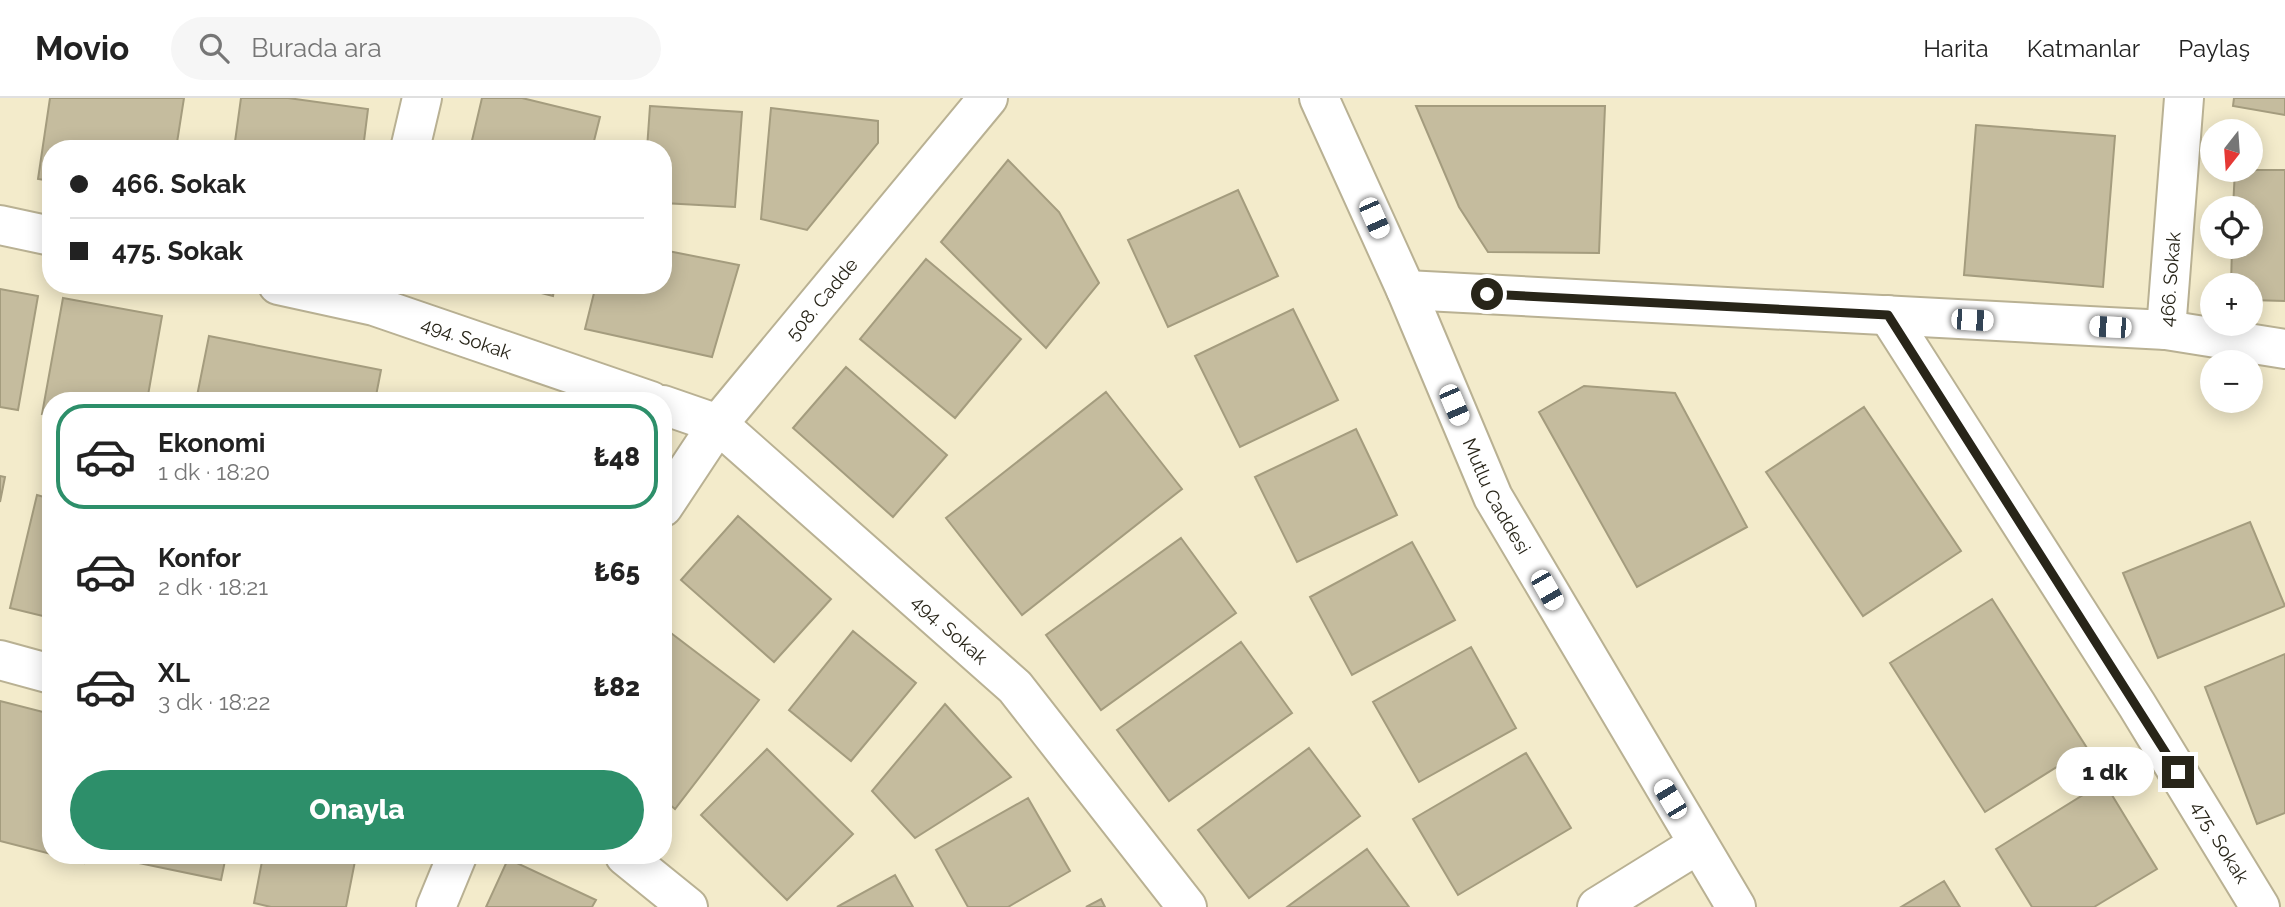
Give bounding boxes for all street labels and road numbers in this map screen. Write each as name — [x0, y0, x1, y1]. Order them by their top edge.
street label: 466. Sokak — [2155, 231, 2185, 327]
street label: 508. Cadde — [781, 253, 862, 344]
street label: 494. Sokak — [419, 312, 514, 363]
street label: Mutlu Caddesi — [1458, 435, 1535, 558]
street label: 494. Sokak — [908, 590, 992, 669]
street label: 475. Sokak — [2187, 797, 2254, 887]

